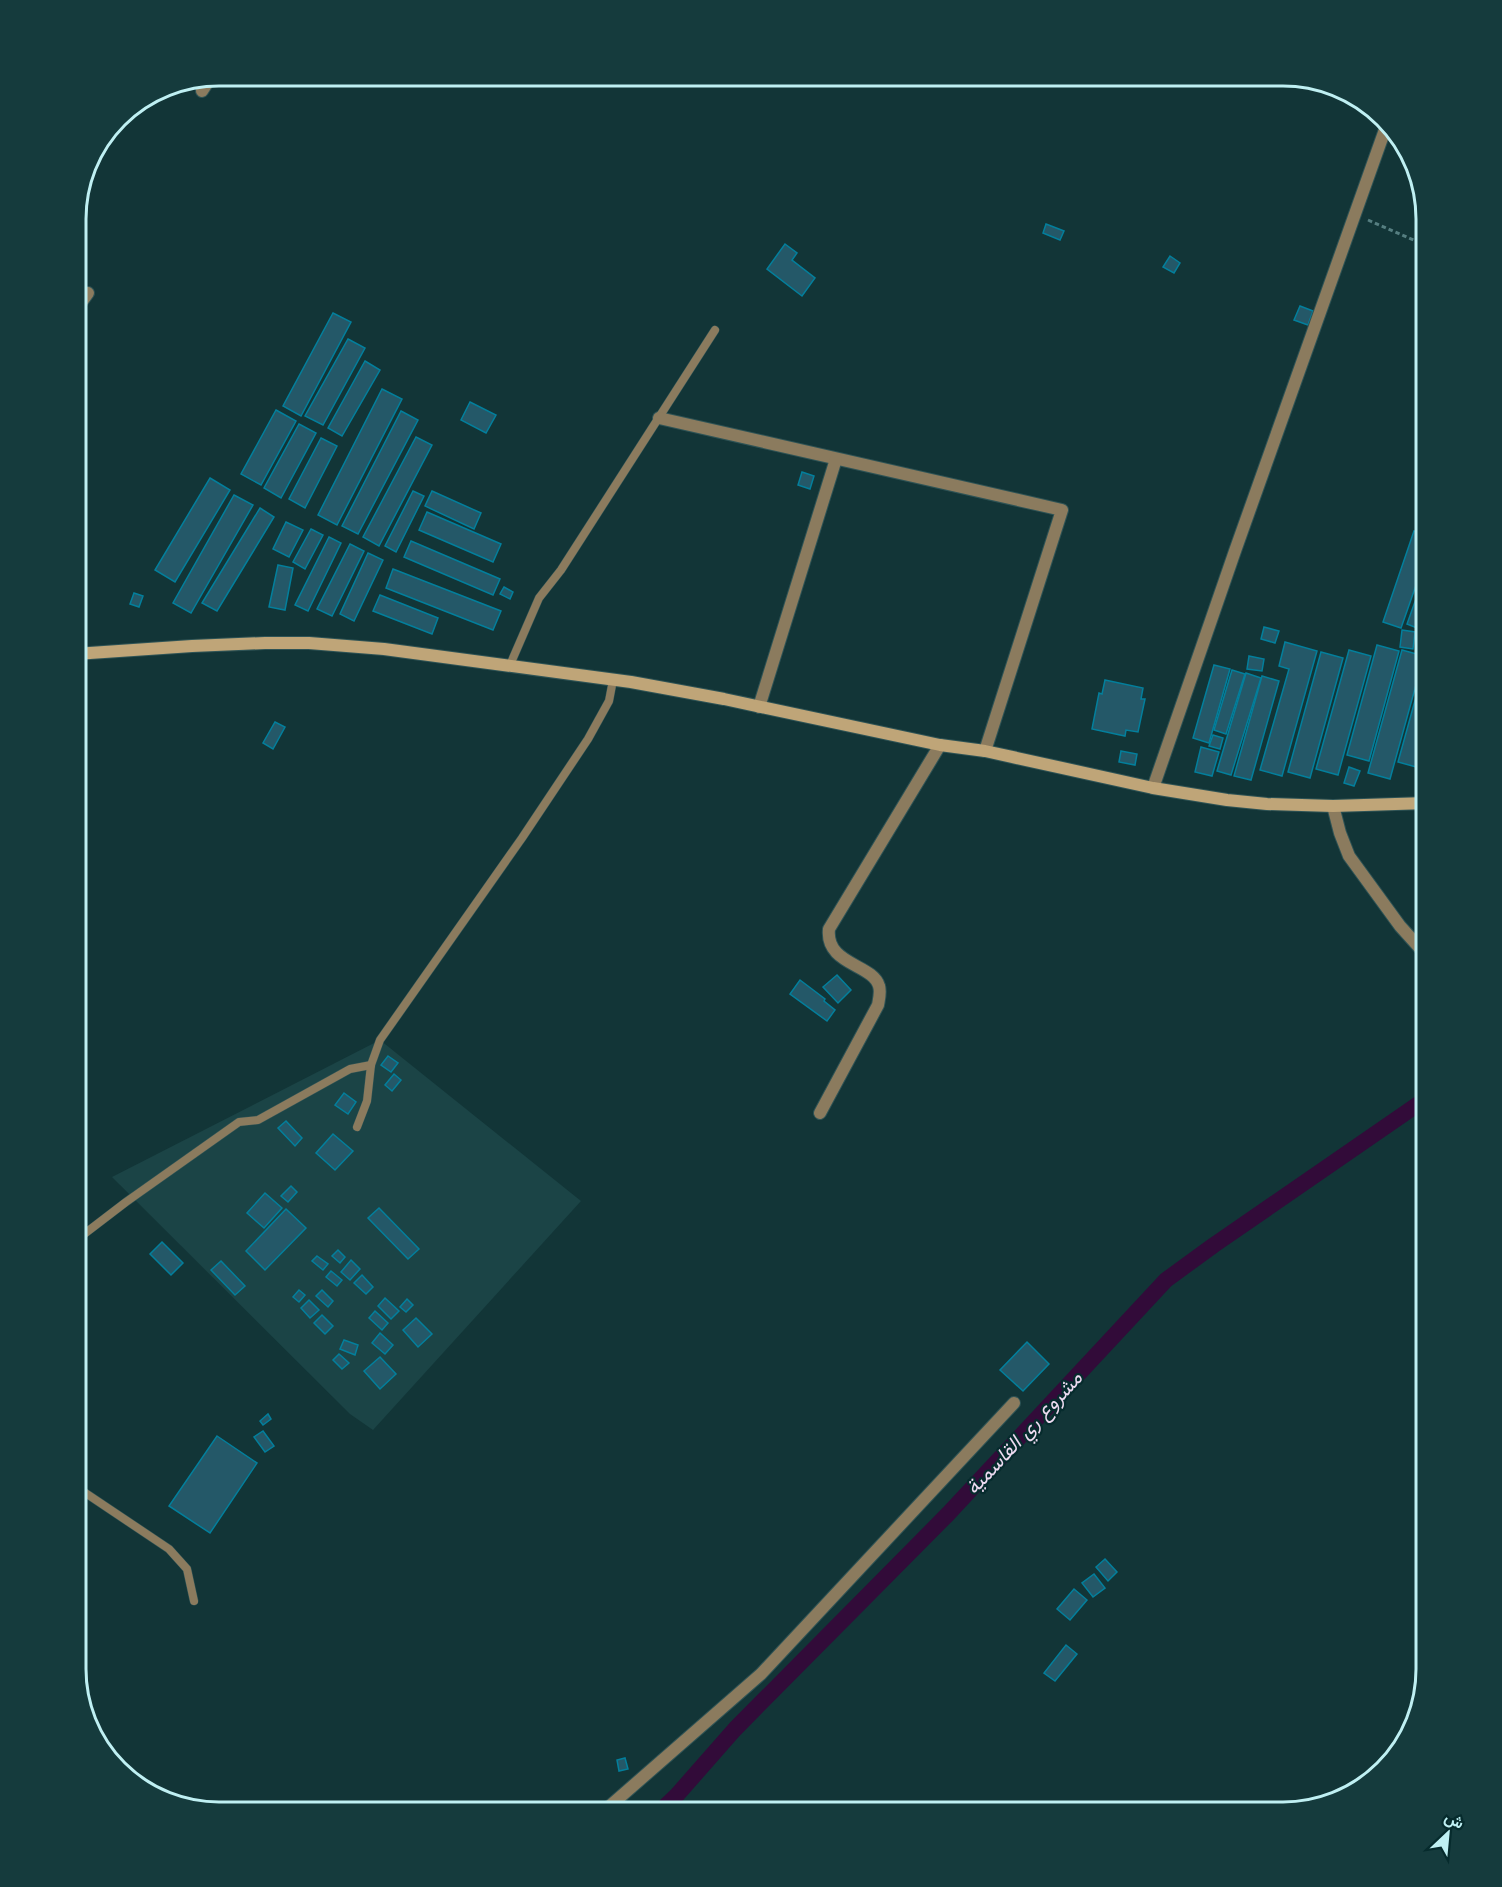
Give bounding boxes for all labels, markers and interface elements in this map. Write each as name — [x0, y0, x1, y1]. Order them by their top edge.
water label: مشروع ري القاسمية — [959, 1364, 1090, 1502]
north arrow — [1418, 1803, 1478, 1863]
text: ش — [1441, 1805, 1468, 1835]

